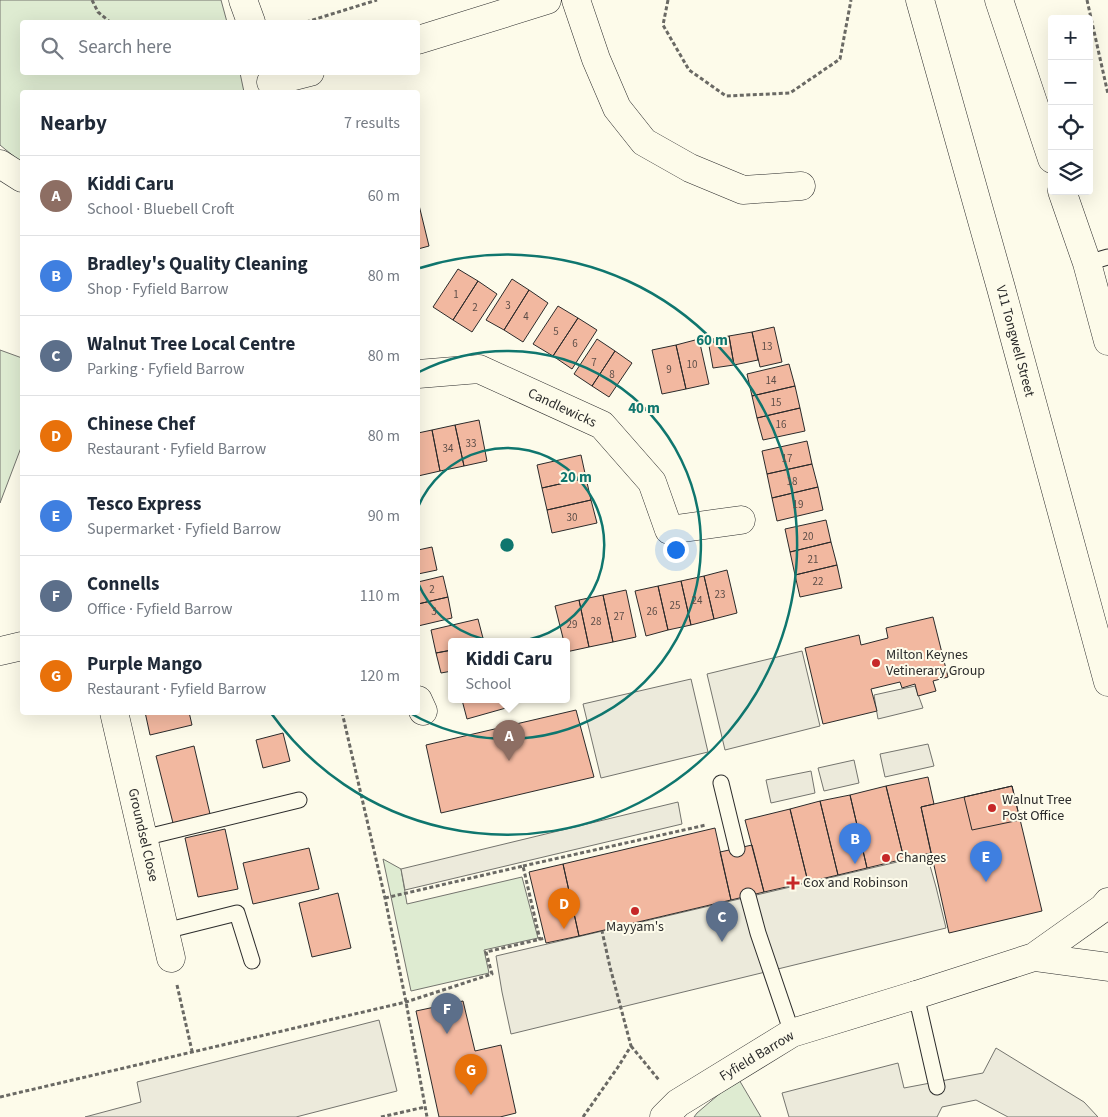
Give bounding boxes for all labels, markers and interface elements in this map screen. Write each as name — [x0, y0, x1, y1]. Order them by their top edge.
map controls — [1048, 15, 1093, 195]
button: + — [1048, 15, 1093, 60]
search box — [20, 20, 420, 75]
icon: search — [38, 34, 66, 62]
text: Search here — [78, 34, 172, 61]
button: − — [1048, 60, 1093, 105]
button: locate — [1048, 105, 1093, 150]
text: Nearby — [40, 108, 107, 138]
text: 7 results — [344, 112, 400, 134]
button: layers — [1048, 150, 1093, 195]
text: Kiddi Caru — [87, 171, 174, 198]
text: A — [51, 185, 61, 207]
text: 60 m — [368, 185, 400, 207]
text: School · Bluebell Croft — [87, 198, 234, 220]
text: Bradley's Quality Cleaning — [87, 251, 308, 278]
text: B — [51, 265, 61, 287]
text: 80 m — [368, 265, 400, 287]
text: Shop · Fyfield Barrow — [87, 278, 229, 300]
street label: V11 Tongwell Street — [990, 283, 1040, 399]
house number: 1 — [453, 287, 459, 302]
house number: 3 — [505, 298, 511, 313]
house number: 2 — [472, 300, 478, 315]
house number: 4 — [523, 309, 529, 324]
house number: 5 — [553, 324, 559, 339]
text: 60 m — [696, 330, 728, 351]
text: Walnut Tree Local Centre — [87, 331, 295, 358]
house number: 6 — [572, 336, 578, 351]
house number: 13 — [762, 339, 772, 354]
text: C — [51, 345, 61, 367]
text: 80 m — [368, 345, 400, 367]
house number: 7 — [591, 355, 597, 370]
house number: 10 — [687, 357, 697, 372]
text: Parking · Fyfield Barrow — [87, 358, 244, 380]
house number: 9 — [666, 362, 672, 377]
house number: 8 — [609, 367, 615, 382]
house number: 14 — [766, 373, 777, 388]
street label: Candlewicks — [524, 383, 600, 433]
house number: 15 — [771, 395, 781, 410]
text: 40 m — [628, 398, 660, 419]
text: Chinese Chef — [87, 411, 195, 438]
house number: 16 — [776, 417, 787, 432]
text: D — [51, 425, 61, 447]
text: 80 m — [368, 425, 400, 447]
house number: 33 — [466, 436, 476, 451]
text: Restaurant · Fyfield Barrow — [87, 438, 266, 460]
house number: 34 — [443, 441, 454, 456]
house number: 17 — [782, 451, 792, 466]
text: 20 m — [560, 467, 592, 488]
house number: 18 — [787, 474, 798, 489]
text: Tesco Express — [87, 491, 201, 518]
house number: 19 — [793, 497, 803, 512]
text: E — [52, 505, 60, 527]
text: 90 m — [368, 505, 400, 527]
house number: 30 — [567, 510, 577, 525]
text: Supermarket · Fyfield Barrow — [87, 518, 281, 540]
house number: 20 — [803, 529, 813, 544]
centre of rings — [498, 536, 516, 554]
your location — [663, 537, 689, 563]
house number: 21 — [808, 552, 818, 567]
text: Connells — [87, 571, 159, 598]
house number: 22 — [813, 574, 823, 589]
house number: 2 — [429, 582, 435, 597]
text: F — [52, 585, 60, 607]
text: 110 m — [360, 585, 400, 607]
house number: 23 — [715, 587, 725, 602]
house number: 24 — [692, 593, 703, 608]
text: Office · Fyfield Barrow — [87, 598, 232, 620]
house number: 25 — [670, 598, 680, 613]
house number: 3 — [431, 604, 437, 619]
house number: 26 — [647, 604, 658, 619]
house number: 27 — [614, 609, 624, 624]
house number: 28 — [591, 614, 602, 629]
house number: 29 — [567, 617, 577, 632]
popup — [448, 638, 570, 703]
place label: Milton Keynes Vetinerary Group — [886, 645, 985, 681]
text: Kiddi Caru — [465, 646, 553, 673]
text: Purple Mango — [87, 651, 202, 678]
marker: Milton Keynes Vetinerary Group — [870, 657, 882, 669]
text: G — [51, 665, 61, 687]
text: 120 m — [360, 665, 400, 687]
text: School — [465, 673, 511, 695]
text: Restaurant · Fyfield Barrow — [87, 678, 266, 700]
pin: A — [493, 720, 525, 761]
street label: Groundsel Close — [123, 786, 163, 884]
place label: Walnut Tree Post Office — [1002, 790, 1072, 826]
marker: Walnut Tree Post Office — [986, 802, 998, 814]
pin: B — [839, 823, 871, 864]
pin: E — [970, 841, 1002, 882]
place label: Changes — [896, 848, 946, 868]
marker: Changes — [880, 852, 892, 864]
place label: Cox and Robinson — [803, 873, 908, 893]
marker: Cox and Robinson — [787, 877, 799, 889]
pin: D — [548, 888, 580, 929]
pin: C — [706, 901, 738, 942]
marker: Mayyam's — [629, 905, 641, 917]
place label: Mayyam's — [606, 917, 664, 937]
pin: F — [431, 993, 463, 1034]
street label: Fyfield Barrow — [716, 1026, 798, 1086]
pin: G — [455, 1054, 487, 1095]

